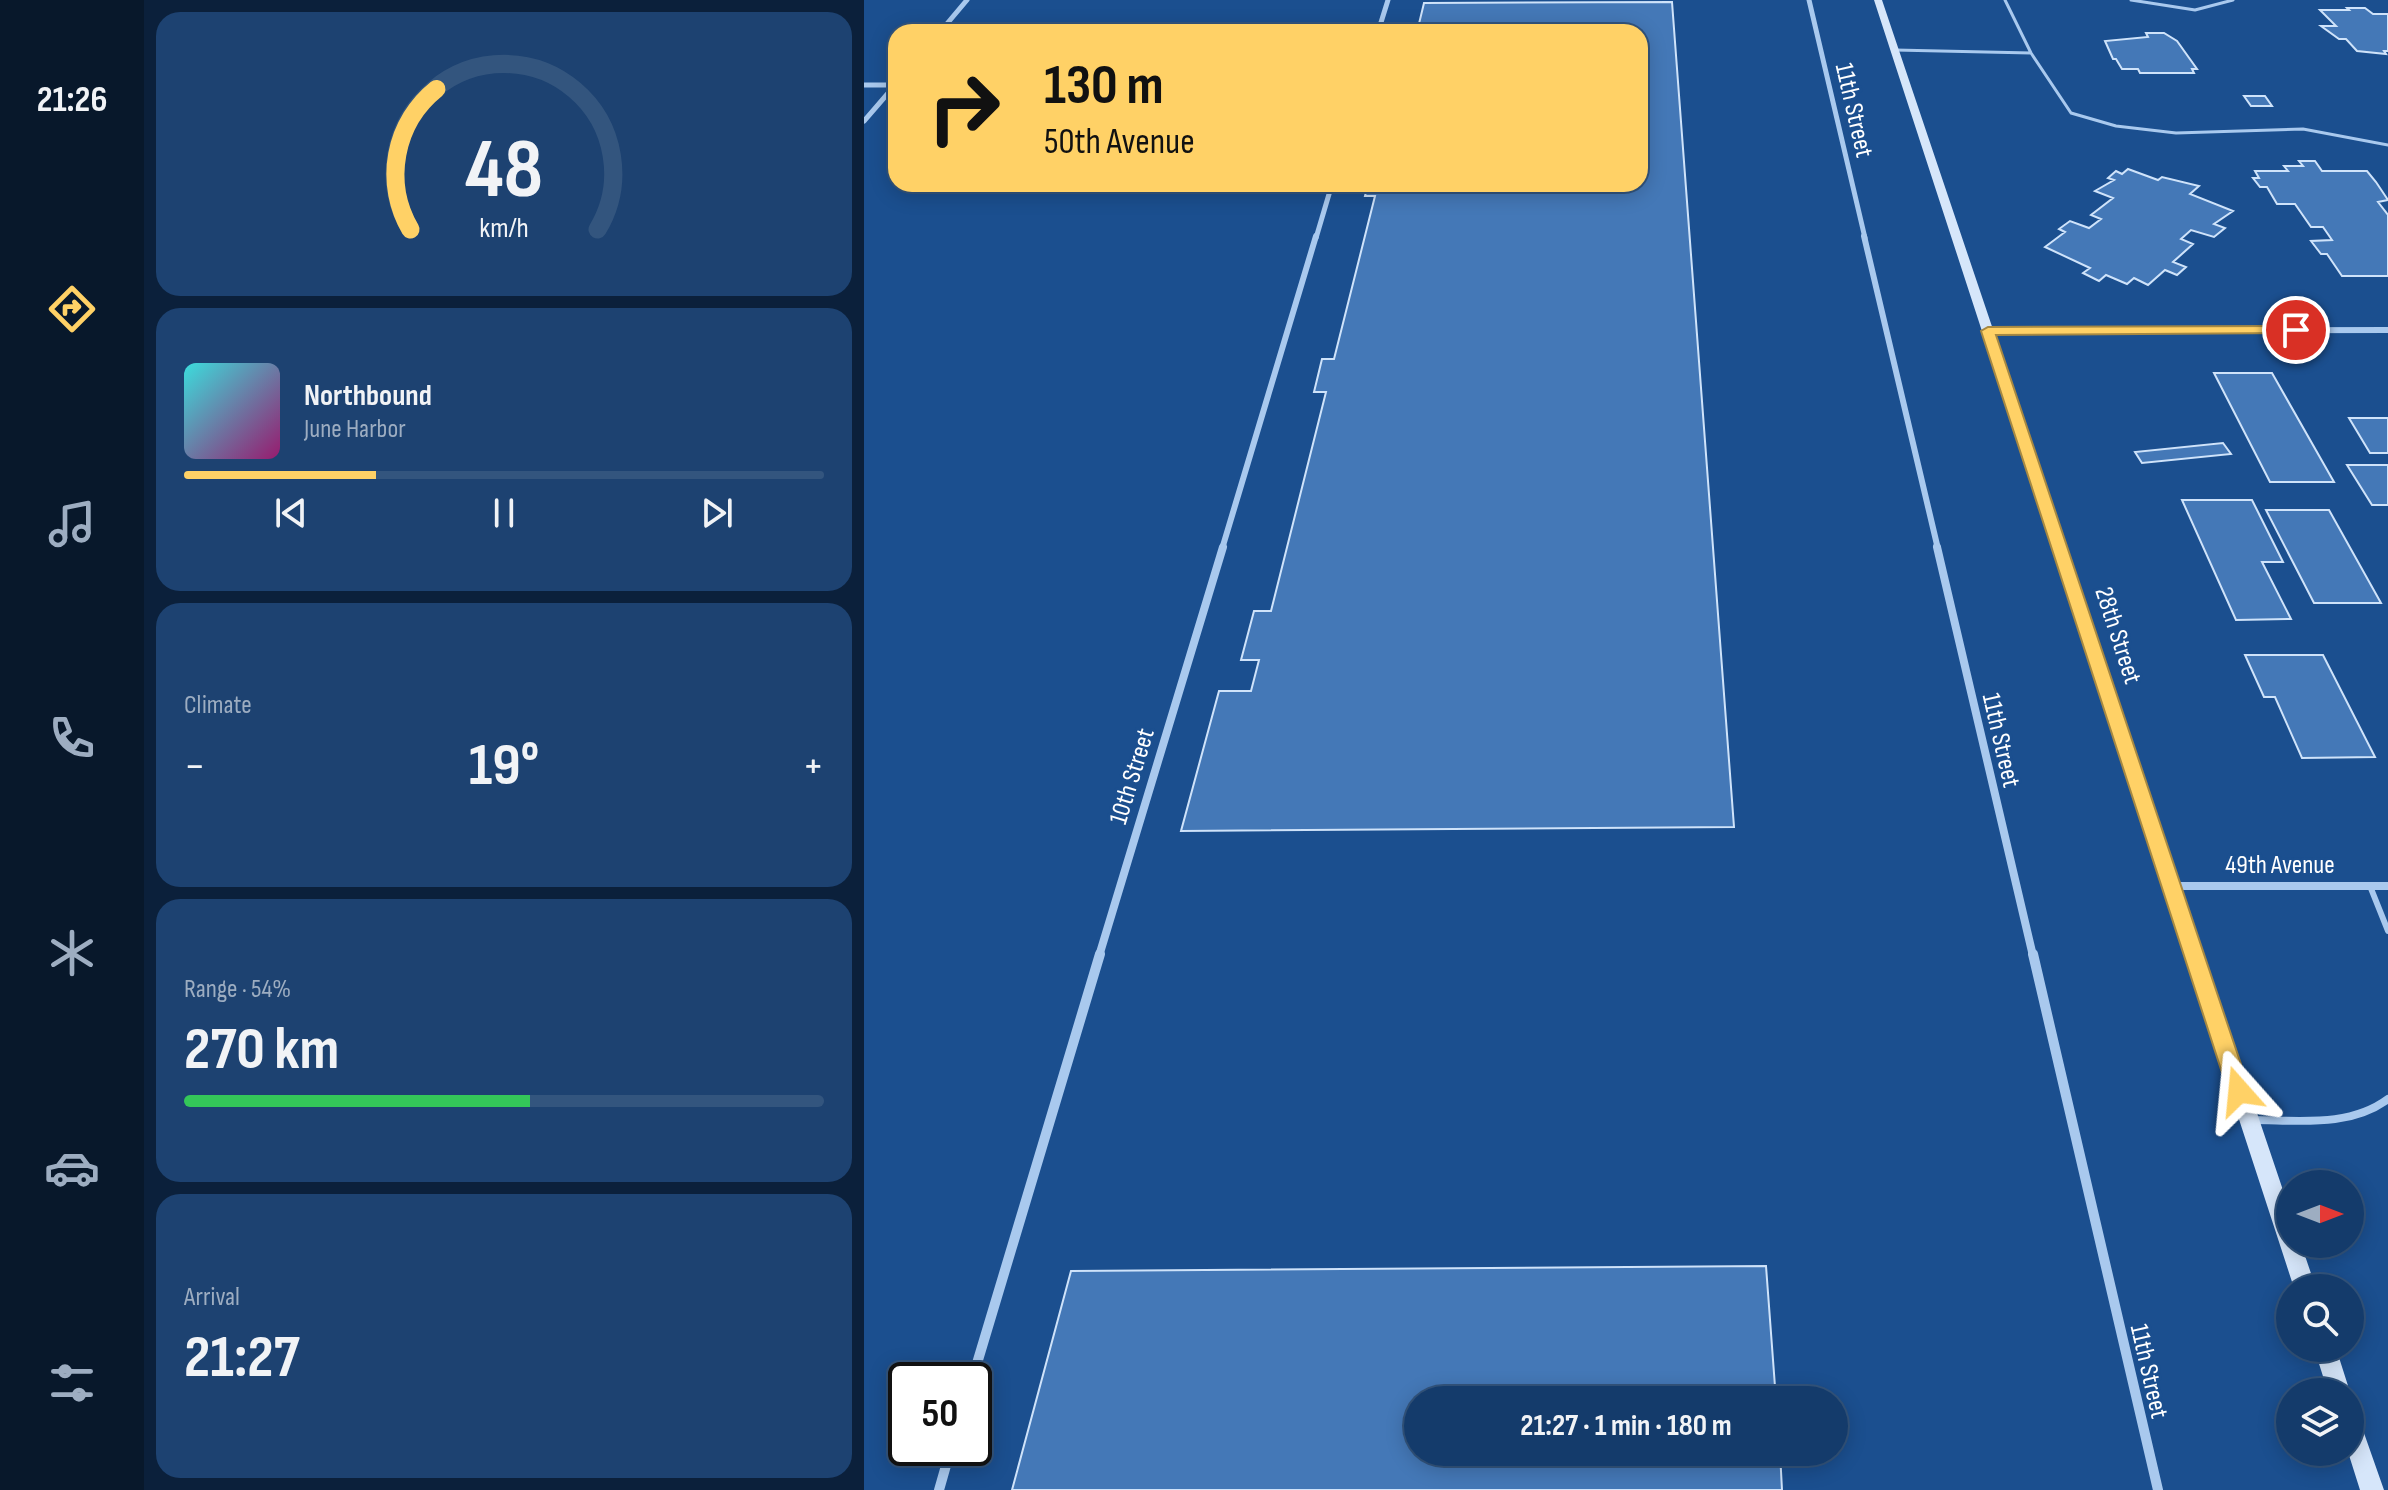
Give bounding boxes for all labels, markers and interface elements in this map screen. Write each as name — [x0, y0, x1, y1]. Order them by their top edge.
text: 130 m — [1044, 53, 1164, 120]
icon: right — [912, 56, 1016, 160]
street label: 11th Street — [1828, 60, 1879, 161]
text: 21:26 — [37, 79, 107, 122]
text: 48 — [465, 120, 543, 220]
text: 50th Avenue — [1044, 121, 1195, 164]
text: km/h — [479, 211, 529, 246]
icon: directions — [44, 281, 100, 337]
pin — [2262, 296, 2330, 364]
icon: arrive — [2274, 308, 2318, 352]
text: Northbound — [304, 378, 432, 414]
text: June Harbor — [304, 414, 406, 445]
icon: previous — [269, 491, 313, 535]
icon: pause — [482, 491, 526, 535]
icon: next — [695, 491, 739, 535]
icon: music — [44, 496, 100, 552]
street label: 28th Street — [2087, 583, 2148, 688]
text: Climate — [184, 690, 252, 721]
street label: 11th Street — [1975, 690, 2026, 791]
icon: phone — [44, 710, 100, 766]
street label: 10th Street — [1103, 725, 1162, 828]
text: 19° — [469, 730, 539, 802]
text: − — [184, 740, 206, 793]
text: + — [802, 740, 824, 793]
street label: 49th Avenue — [2225, 850, 2335, 881]
icon: climate — [44, 925, 100, 981]
text: Range · 54% — [184, 974, 291, 1005]
text: 270 km — [184, 1014, 339, 1086]
position arrow — [2197, 1049, 2281, 1133]
icon: car — [44, 1140, 100, 1196]
north arrow — [2276, 1170, 2364, 1258]
map controls — [2276, 1170, 2364, 1466]
button: search — [2276, 1274, 2364, 1362]
text: Arrival — [184, 1282, 240, 1313]
street label: 11th Street — [2123, 1321, 2174, 1422]
text: 21:27 — [184, 1322, 300, 1394]
icon: filters — [44, 1355, 100, 1411]
speed limit sign: 50 — [888, 1362, 992, 1466]
button: layers — [2276, 1378, 2364, 1466]
text: 21:27 · 1 min · 180 m — [1520, 1408, 1732, 1444]

